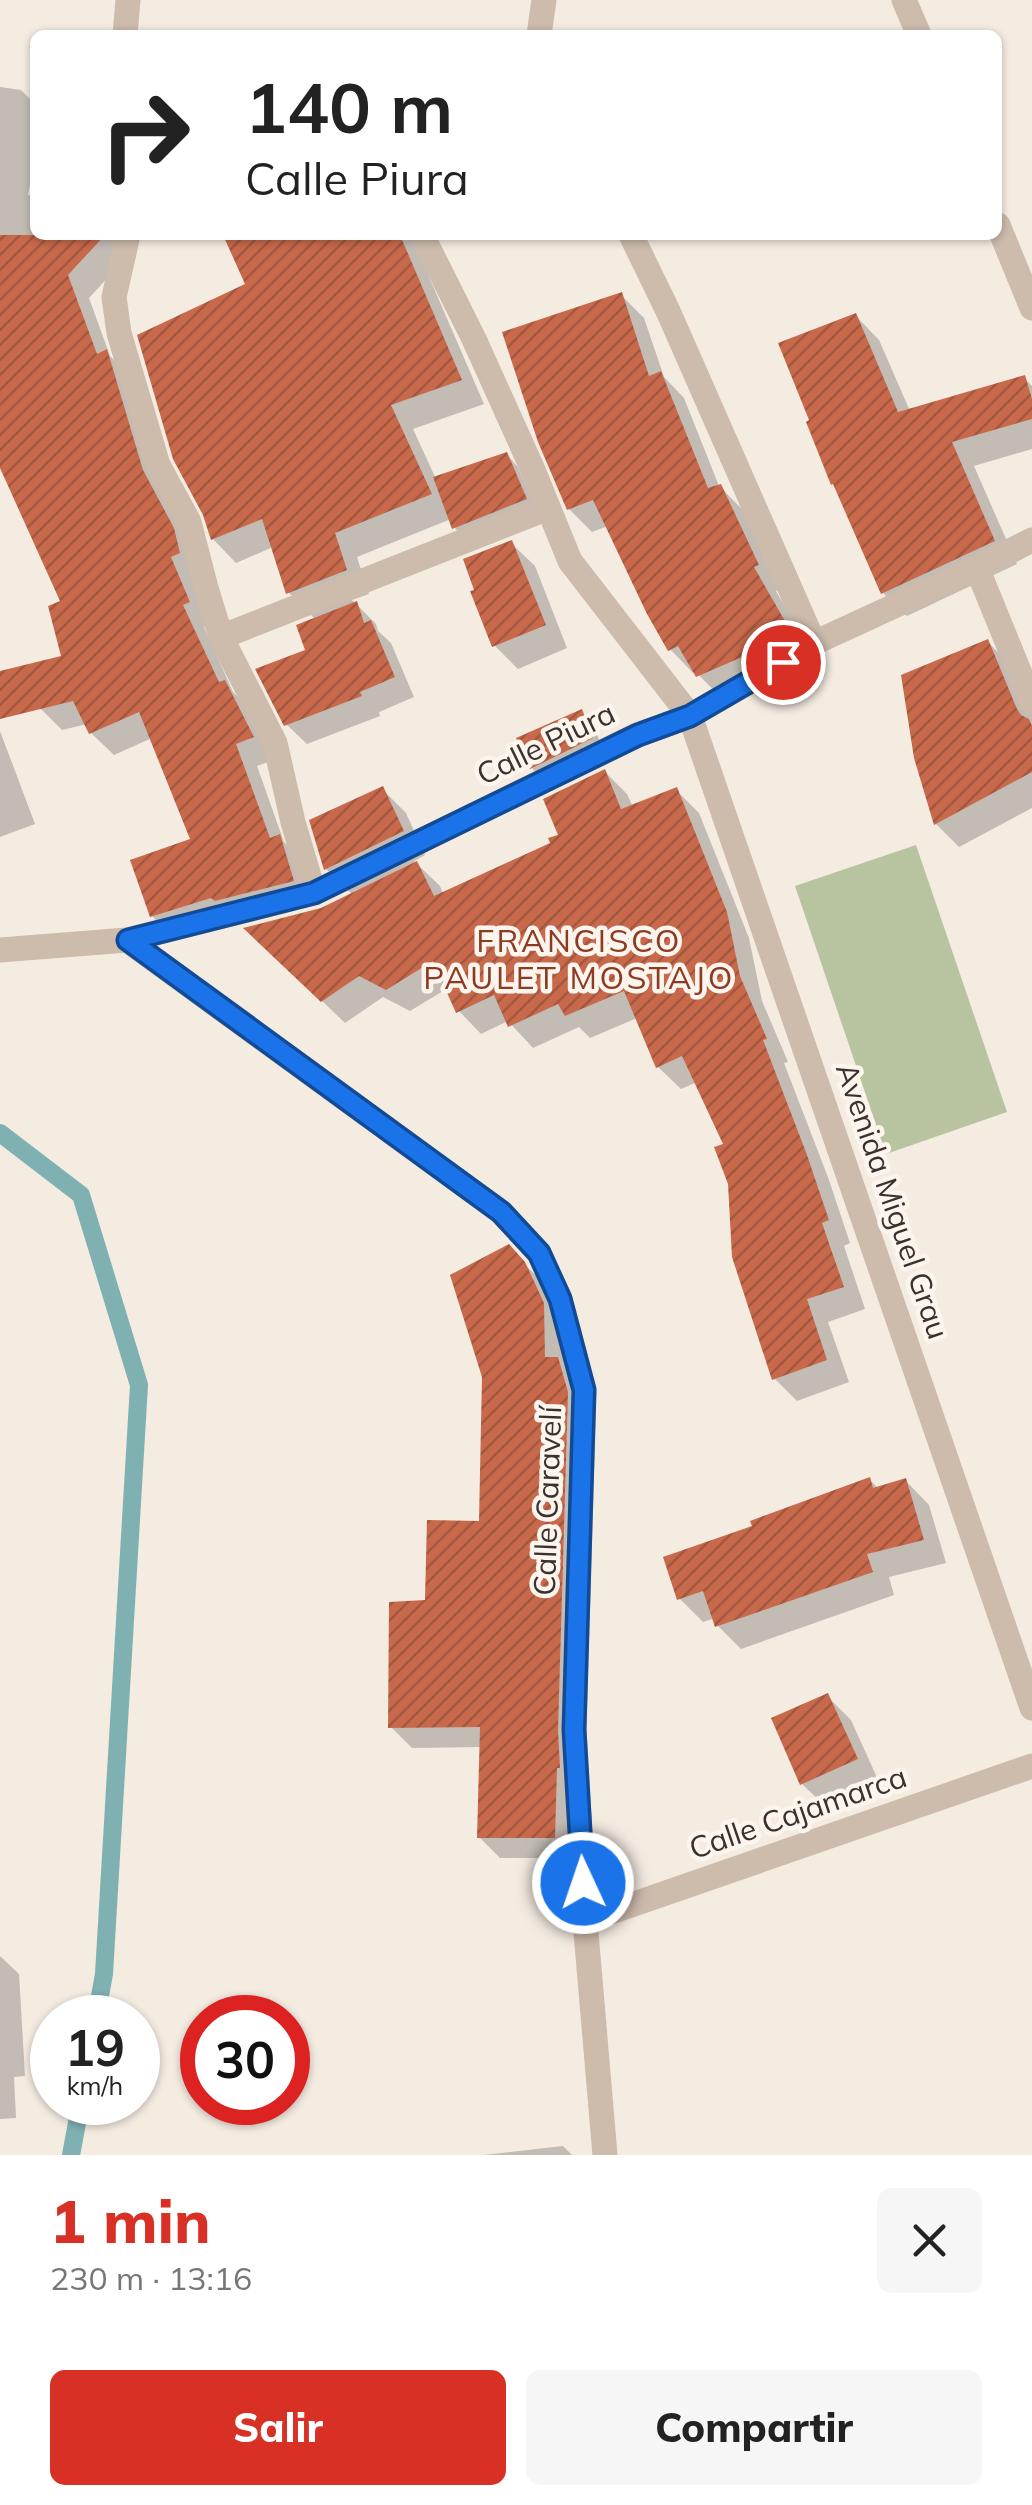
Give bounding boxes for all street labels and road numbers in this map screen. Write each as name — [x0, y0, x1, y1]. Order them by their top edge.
street label: Calle Piura — [470, 693, 621, 793]
street label: Avenida Miguel Grau — [828, 1058, 958, 1344]
street label: Calle Caravelí — [525, 1404, 569, 1596]
street label: Calle Cajamarca — [684, 1757, 911, 1867]

